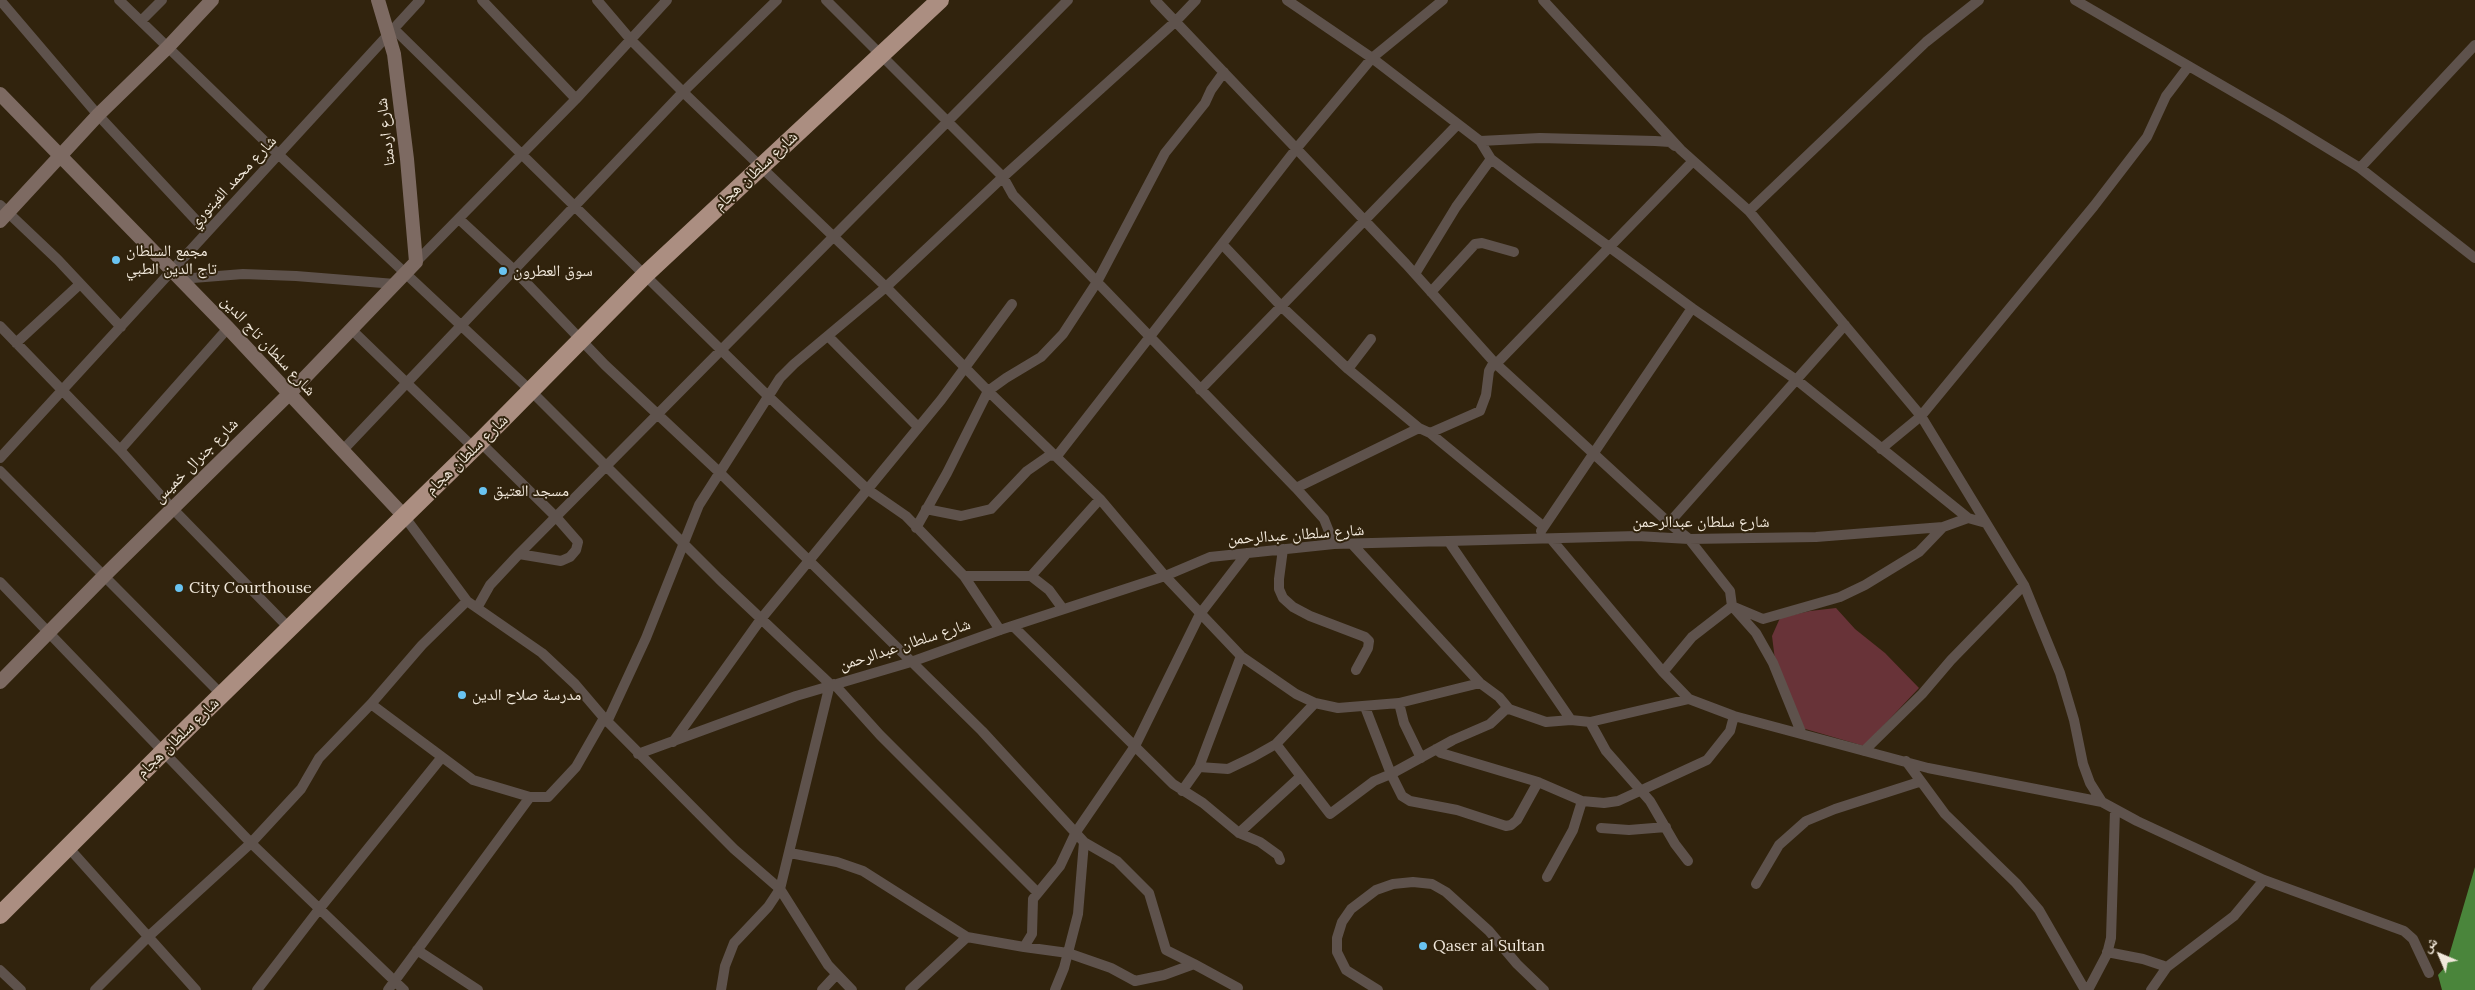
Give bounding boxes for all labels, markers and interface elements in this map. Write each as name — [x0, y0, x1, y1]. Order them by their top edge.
street label: شارع اردمتا — [372, 97, 400, 167]
street label: شارع سلطان هجام — [710, 127, 802, 215]
street label: شارع محمد الفيتوري — [185, 132, 281, 232]
place label: مجمع السلطان تاج الدين الطبي — [126, 241, 217, 279]
marker: مجمع السلطان تاج الدين الطبي — [110, 254, 122, 266]
place label: سوق العطرون — [513, 261, 593, 281]
marker: سوق العطرون — [497, 265, 509, 277]
street label: شارع سلطان تاج الدين — [217, 292, 319, 400]
street label: شارع سلطان هجام — [422, 411, 512, 499]
street label: شارع جنرال خميس — [150, 415, 242, 507]
place label: مسجد العتيق — [493, 481, 569, 501]
marker: مسجد العتيق — [477, 485, 489, 497]
street label: شارع سلطان عبدالرحمن — [1633, 512, 1769, 532]
street label: شارع سلطان عبدالرحمن — [1227, 521, 1365, 549]
place label: City Courthouse — [189, 578, 312, 598]
marker: City Courthouse — [173, 582, 185, 594]
street label: شارع سلطان عبدالرحمن — [837, 615, 973, 675]
place label: مدرسة صلاح الدين — [472, 685, 581, 705]
marker: مدرسة صلاح الدين — [456, 689, 468, 701]
street label: شارع سلطان هجام — [133, 694, 223, 782]
north arrow — [2415, 930, 2465, 980]
text: ش — [2418, 933, 2441, 956]
place label: Qaser al Sultan — [1433, 936, 1545, 956]
marker: Qaser al Sultan — [1417, 940, 1429, 952]

